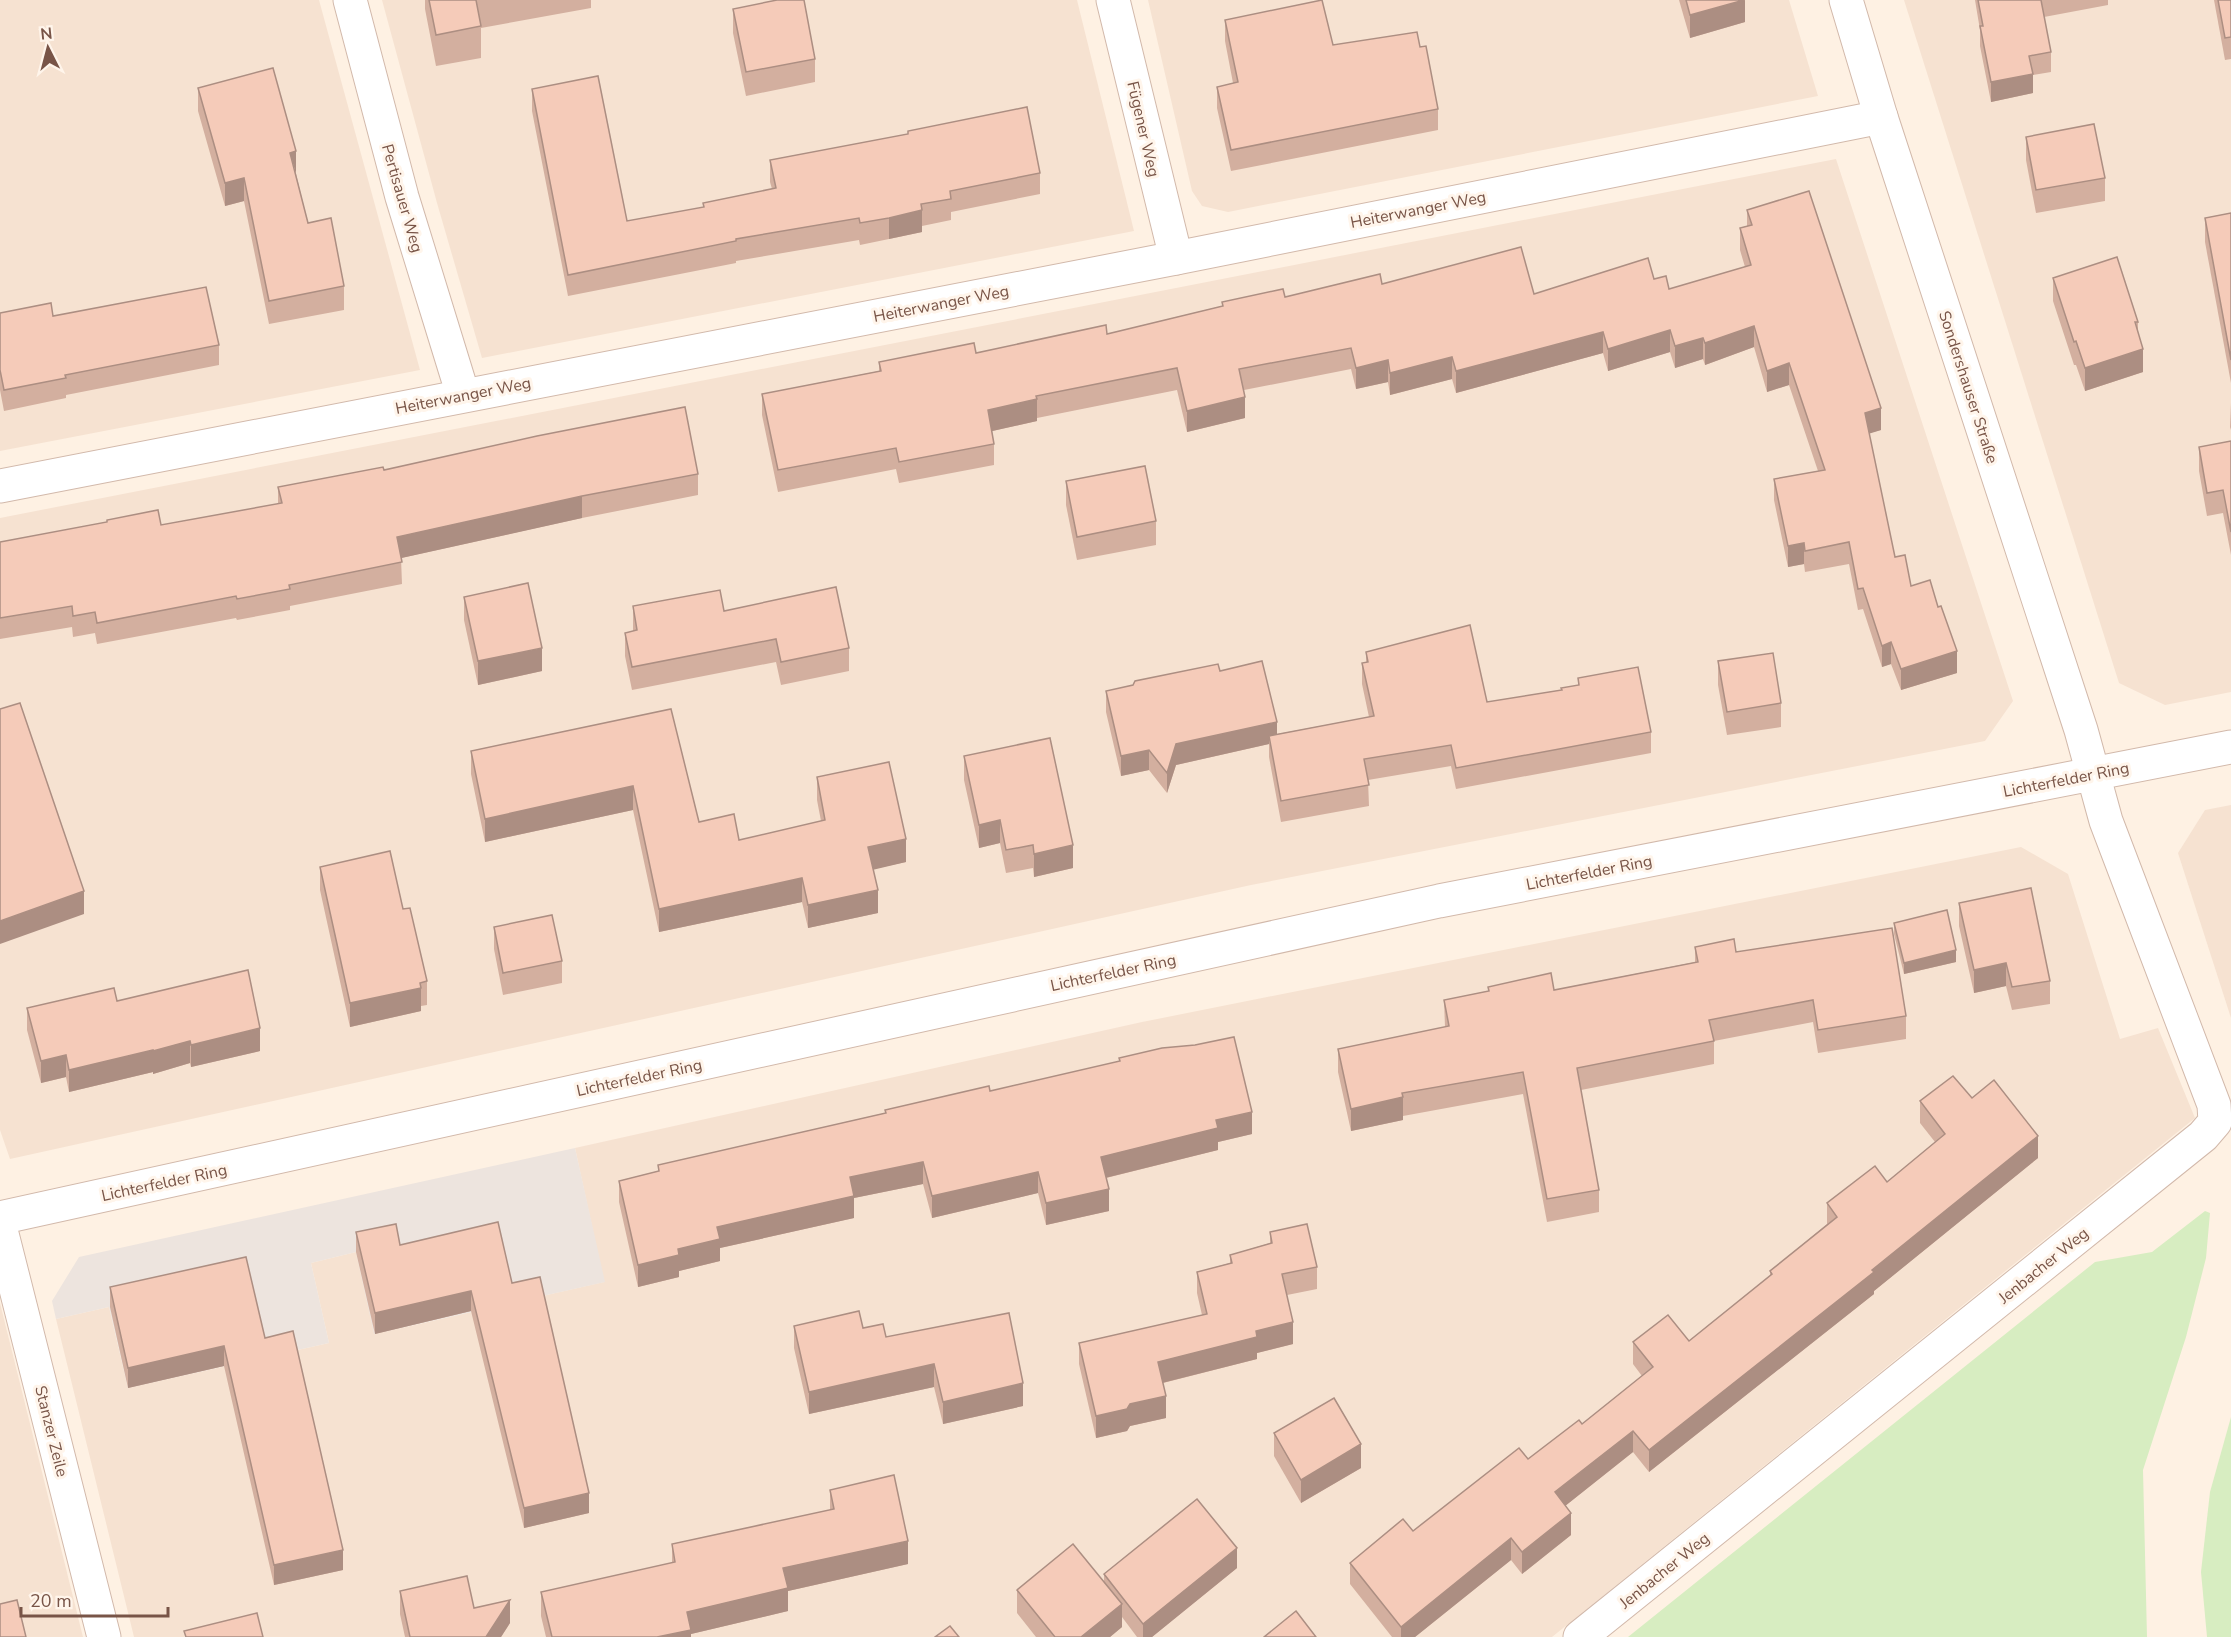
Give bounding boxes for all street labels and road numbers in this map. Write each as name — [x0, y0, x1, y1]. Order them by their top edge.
street label: Fügener Weg — [1121, 79, 1165, 179]
street label: Pertisauer Weg — [376, 141, 428, 255]
street label: Heiterwanger Weg — [1348, 186, 1488, 234]
street label: Heiterwanger Weg — [871, 280, 1011, 328]
street label: Sondershauser Straße — [1933, 308, 2003, 467]
street label: Heiterwanger Weg — [393, 372, 533, 420]
street label: Lichterfelder Ring — [2001, 757, 2131, 803]
street label: Lichterfelder Ring — [1524, 850, 1654, 896]
street label: Lichterfelder Ring — [1048, 949, 1178, 997]
street label: Lichterfelder Ring — [574, 1054, 704, 1102]
street label: Lichterfelder Ring — [99, 1159, 229, 1207]
street label: Jenbacher Weg — [1993, 1223, 2093, 1310]
street label: Stanzer Zeile — [29, 1383, 73, 1479]
street label: Jenbacher Weg — [1614, 1528, 1714, 1615]

